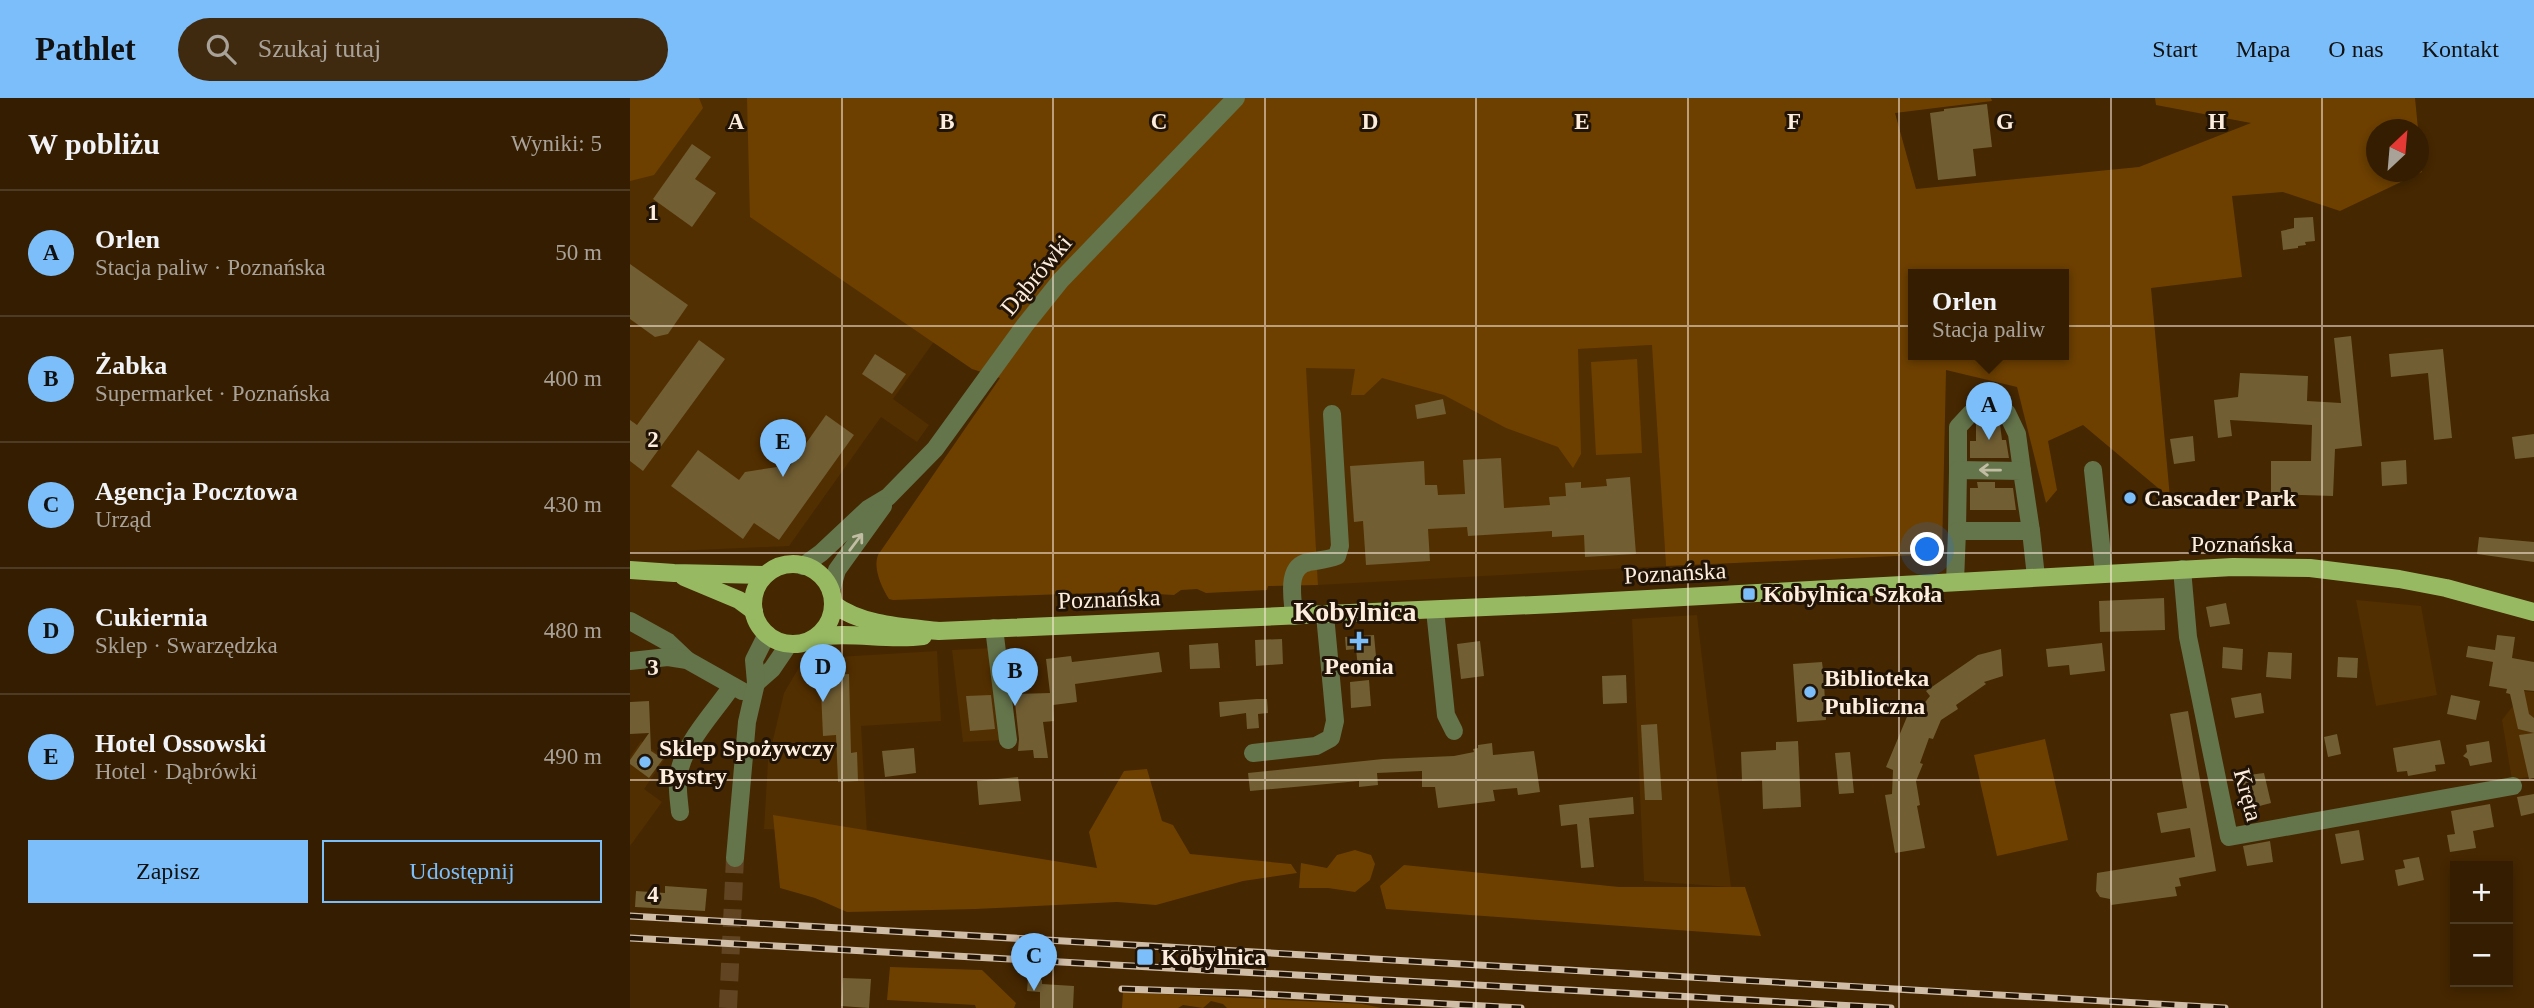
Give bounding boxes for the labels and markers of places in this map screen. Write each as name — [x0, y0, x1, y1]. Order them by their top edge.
pin: A — [1966, 382, 2012, 440]
pin: E — [760, 419, 806, 477]
place label: Cascader Park — [2144, 485, 2297, 511]
marker: Cascader Park — [2122, 490, 2138, 506]
place label: Kobylnica Szkoła — [1763, 581, 1942, 607]
marker: Kobylnica Szkoła — [1741, 586, 1757, 602]
marker: Peonia — [1351, 633, 1367, 649]
pin: D — [800, 644, 846, 702]
pin: B — [992, 648, 1038, 706]
place label: Peonia — [1324, 653, 1394, 679]
place label: Biblioteka Publiczna — [1824, 665, 1929, 719]
marker: Biblioteka Publiczna — [1802, 684, 1818, 700]
place label: Sklep Spożywczy Bystry — [659, 735, 834, 789]
marker: Sklep Spożywczy Bystry — [637, 754, 653, 770]
pin: C — [1011, 933, 1057, 991]
place label: Kobylnica — [1161, 944, 1266, 970]
marker: Kobylnica — [1135, 947, 1155, 967]

